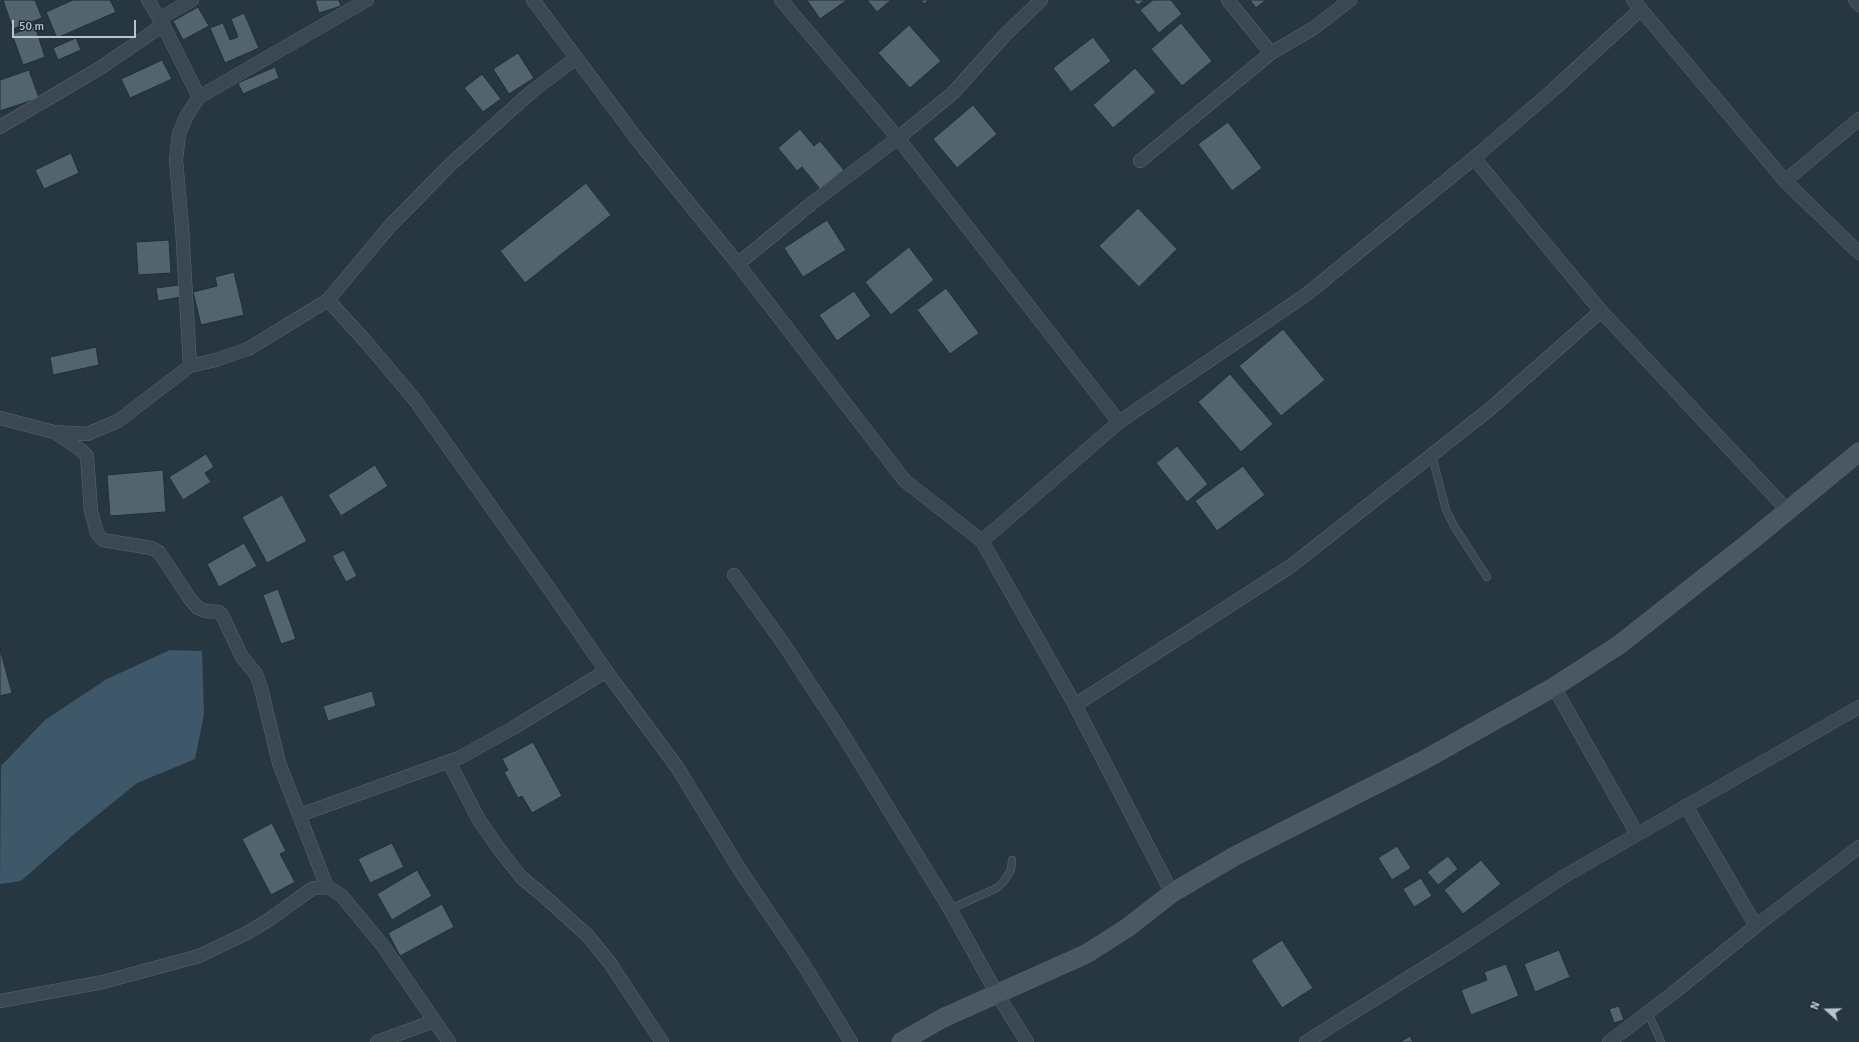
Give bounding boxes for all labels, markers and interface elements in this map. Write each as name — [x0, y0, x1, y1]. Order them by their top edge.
scale bar — [14, 12, 138, 38]
text: 50 m — [19, 19, 44, 34]
north arrow — [1807, 990, 1847, 1030]
text: N — [1808, 1000, 1823, 1012]

